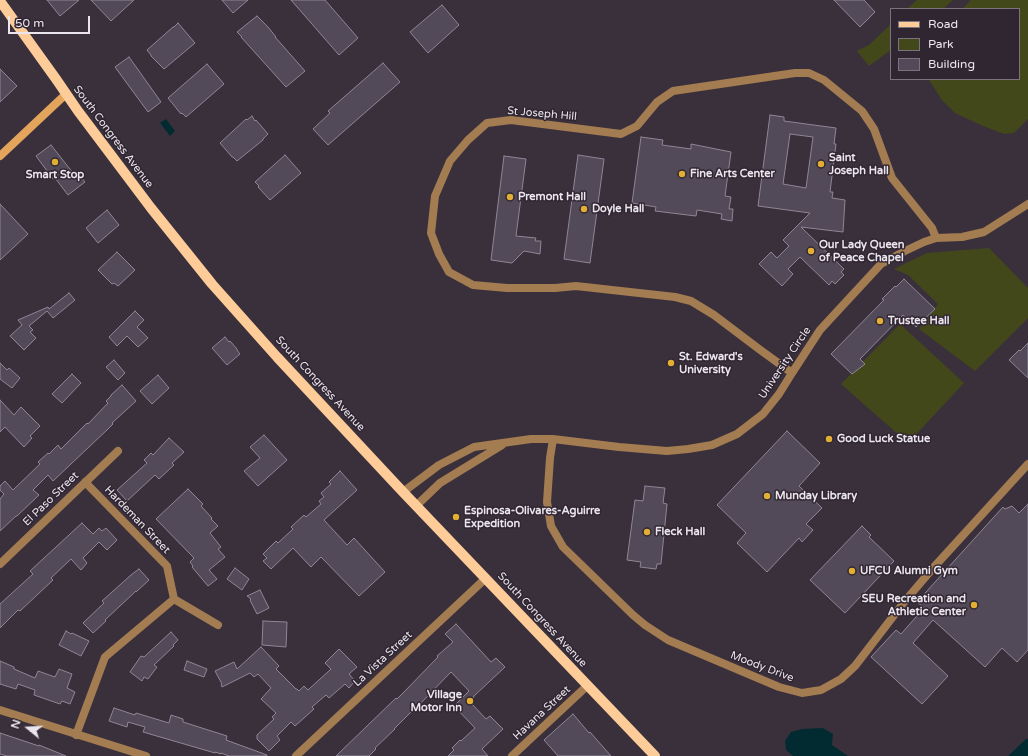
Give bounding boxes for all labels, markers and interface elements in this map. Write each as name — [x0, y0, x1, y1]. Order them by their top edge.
scale bar — [10, 8, 92, 34]
legend — [890, 8, 1020, 80]
text: 50 m — [15, 16, 44, 30]
text: Road — [928, 17, 958, 31]
text: Park — [928, 37, 954, 51]
text: Building — [928, 57, 975, 71]
street label: South Congress Avenue — [70, 83, 156, 191]
street label: St Joseph Hill — [507, 104, 577, 124]
place label: Saint Joseph Hall — [829, 151, 889, 177]
marker: Smart Stop — [50, 157, 60, 167]
marker: Saint Joseph Hall — [816, 159, 826, 169]
place label: Fine Arts Center — [690, 167, 775, 181]
place label: Smart Stop — [26, 168, 84, 182]
marker: Fine Arts Center — [677, 169, 687, 179]
place label: Premont Hall — [518, 190, 586, 204]
marker: Premont Hall — [505, 192, 515, 202]
place label: Doyle Hall — [592, 202, 644, 216]
marker: Doyle Hall — [579, 204, 589, 214]
place label: Our Lady Queen of Peace Chapel — [819, 238, 905, 264]
marker: Our Lady Queen of Peace Chapel — [806, 246, 816, 256]
place label: Trustee Hall — [888, 314, 950, 328]
marker: Trustee Hall — [875, 316, 885, 326]
street label: University Circle — [756, 325, 814, 401]
street label: South Congress Avenue — [273, 334, 367, 434]
place label: St. Edward's University — [679, 350, 743, 376]
marker: St. Edward's University — [666, 358, 676, 368]
place label: Good Luck Statue — [837, 432, 930, 446]
marker: Good Luck Statue — [824, 434, 834, 444]
street label: El Paso Street — [20, 469, 82, 529]
street label: Hardeman Street — [101, 483, 173, 557]
place label: Munday Library — [775, 489, 857, 503]
marker: Munday Library — [762, 491, 772, 501]
place label: Espinosa-Olivares-Aguirre Expedition — [464, 504, 600, 530]
marker: Espinosa-Olivares-Aguirre Expedition — [451, 512, 461, 522]
place label: Fleck Hall — [655, 525, 705, 539]
marker: Fleck Hall — [642, 527, 652, 537]
place label: UFCU Alumni Gym — [860, 564, 958, 578]
marker: UFCU Alumni Gym — [847, 566, 857, 576]
street label: South Congress Avenue — [495, 570, 589, 670]
place label: SEU Recreation and Athletic Center — [862, 592, 966, 618]
marker: SEU Recreation and Athletic Center — [969, 600, 979, 610]
street label: La Vista Street — [351, 628, 415, 690]
street label: Moody Drive — [729, 649, 795, 685]
street label: Havana Street — [511, 683, 573, 743]
place label: Village Motor Inn — [411, 688, 462, 714]
marker: Village Motor Inn — [465, 696, 475, 706]
north arrow — [8, 708, 48, 748]
text: N — [9, 718, 24, 730]

